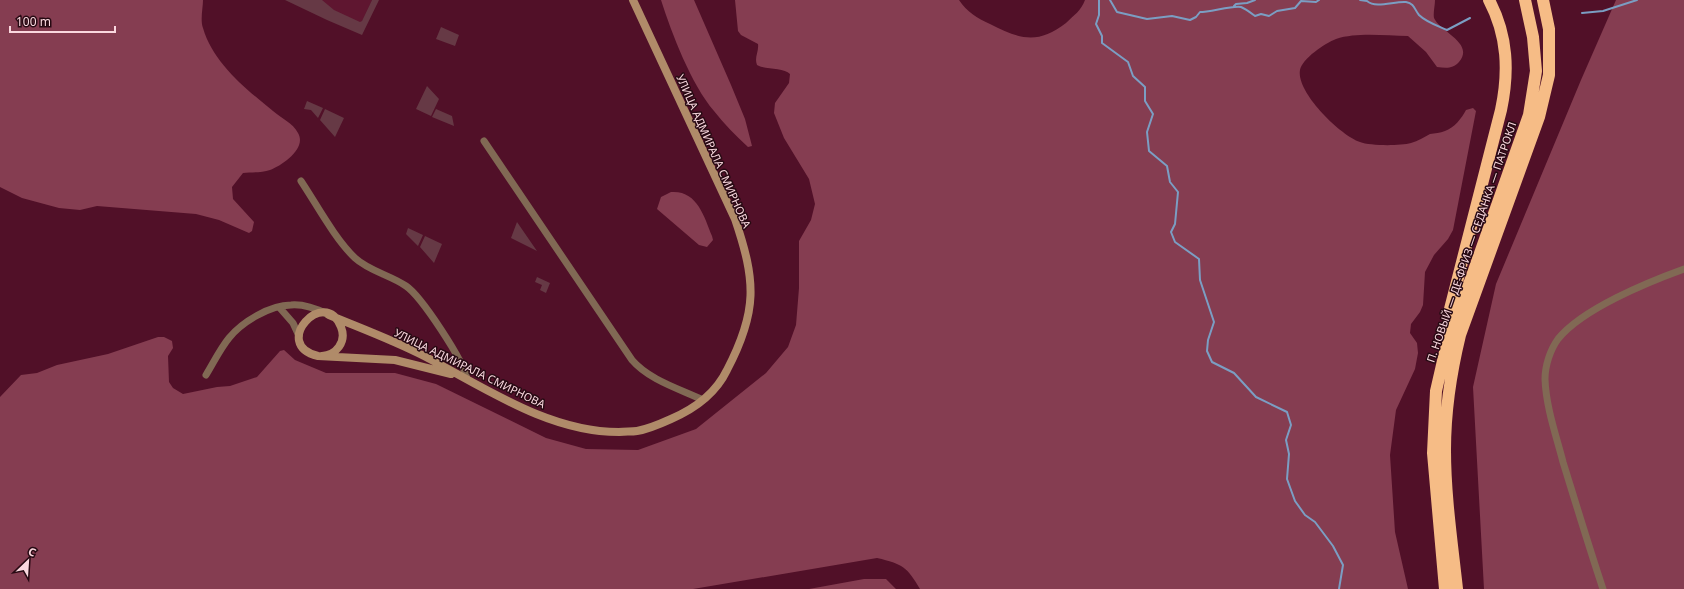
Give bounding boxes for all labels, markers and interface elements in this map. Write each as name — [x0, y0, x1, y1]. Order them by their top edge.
scale bar — [10, 8, 115, 34]
text: 100 m — [16, 13, 51, 30]
street label: УЛИЦА АДМИРАЛА СМИРНОВА — [673, 72, 755, 231]
street label: П. НОВЫЙ — ДЕ-ФРИЗ — СЕДАНКА — ПАТРОКЛ — [1423, 120, 1519, 364]
street label: УЛИЦА АДМИРАЛА СМИРНОВА — [392, 325, 549, 412]
north arrow — [8, 541, 48, 581]
text: С — [26, 543, 39, 560]

